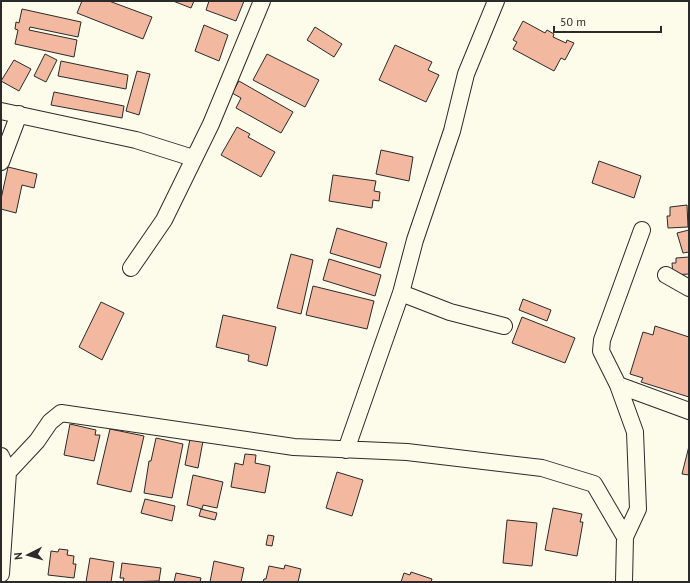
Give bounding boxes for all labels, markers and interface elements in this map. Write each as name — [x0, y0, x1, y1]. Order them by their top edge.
scale bar — [554, 8, 661, 34]
text: 50 m — [560, 14, 586, 29]
north arrow — [8, 535, 48, 575]
text: N — [11, 552, 25, 560]

